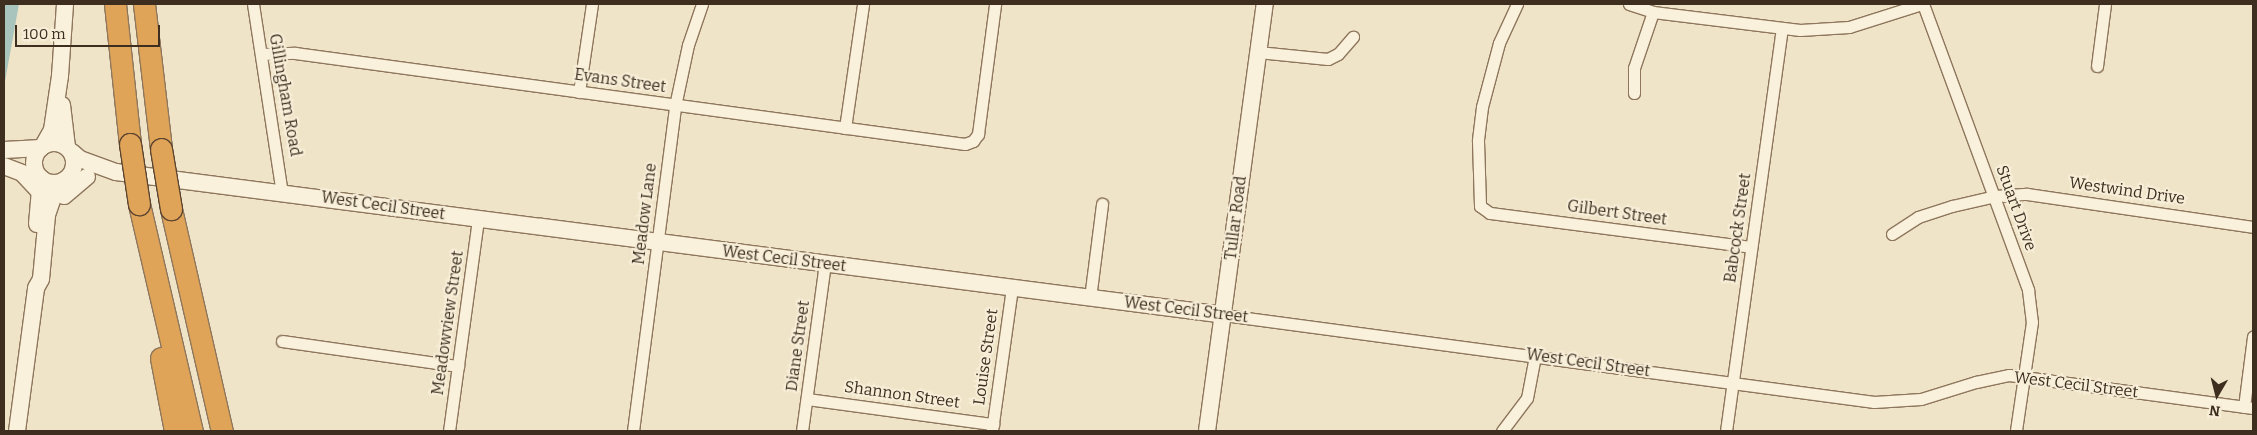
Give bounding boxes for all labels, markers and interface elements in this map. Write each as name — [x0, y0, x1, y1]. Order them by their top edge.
scale bar — [18, 15, 162, 47]
text: 100 m — [23, 25, 66, 43]
street label: Gillingham Road — [265, 32, 305, 158]
street label: Evans Street — [573, 65, 667, 97]
street label: Meadow Lane — [629, 162, 661, 266]
street label: Stuart Drive — [1992, 163, 2040, 253]
street label: Babcock Street — [1721, 172, 1755, 284]
street label: Westwind Drive — [2068, 173, 2186, 209]
street label: Tullar Road — [1221, 175, 1251, 261]
street label: West Cecil Street — [320, 188, 446, 224]
street label: Gilbert Street — [1566, 197, 1668, 229]
street label: West Cecil Street — [721, 242, 847, 276]
street label: Meadowview Street — [428, 250, 468, 396]
street label: West Cecil Street — [1123, 293, 1249, 327]
street label: Diane Street — [782, 299, 814, 393]
street label: Louise Street — [970, 307, 1002, 407]
street label: West Cecil Street — [1525, 345, 1651, 381]
street label: West Cecil Street — [2013, 368, 2139, 402]
north arrow — [2192, 370, 2242, 420]
street label: Shannon Street — [843, 377, 961, 413]
text: N — [2208, 401, 2221, 420]

